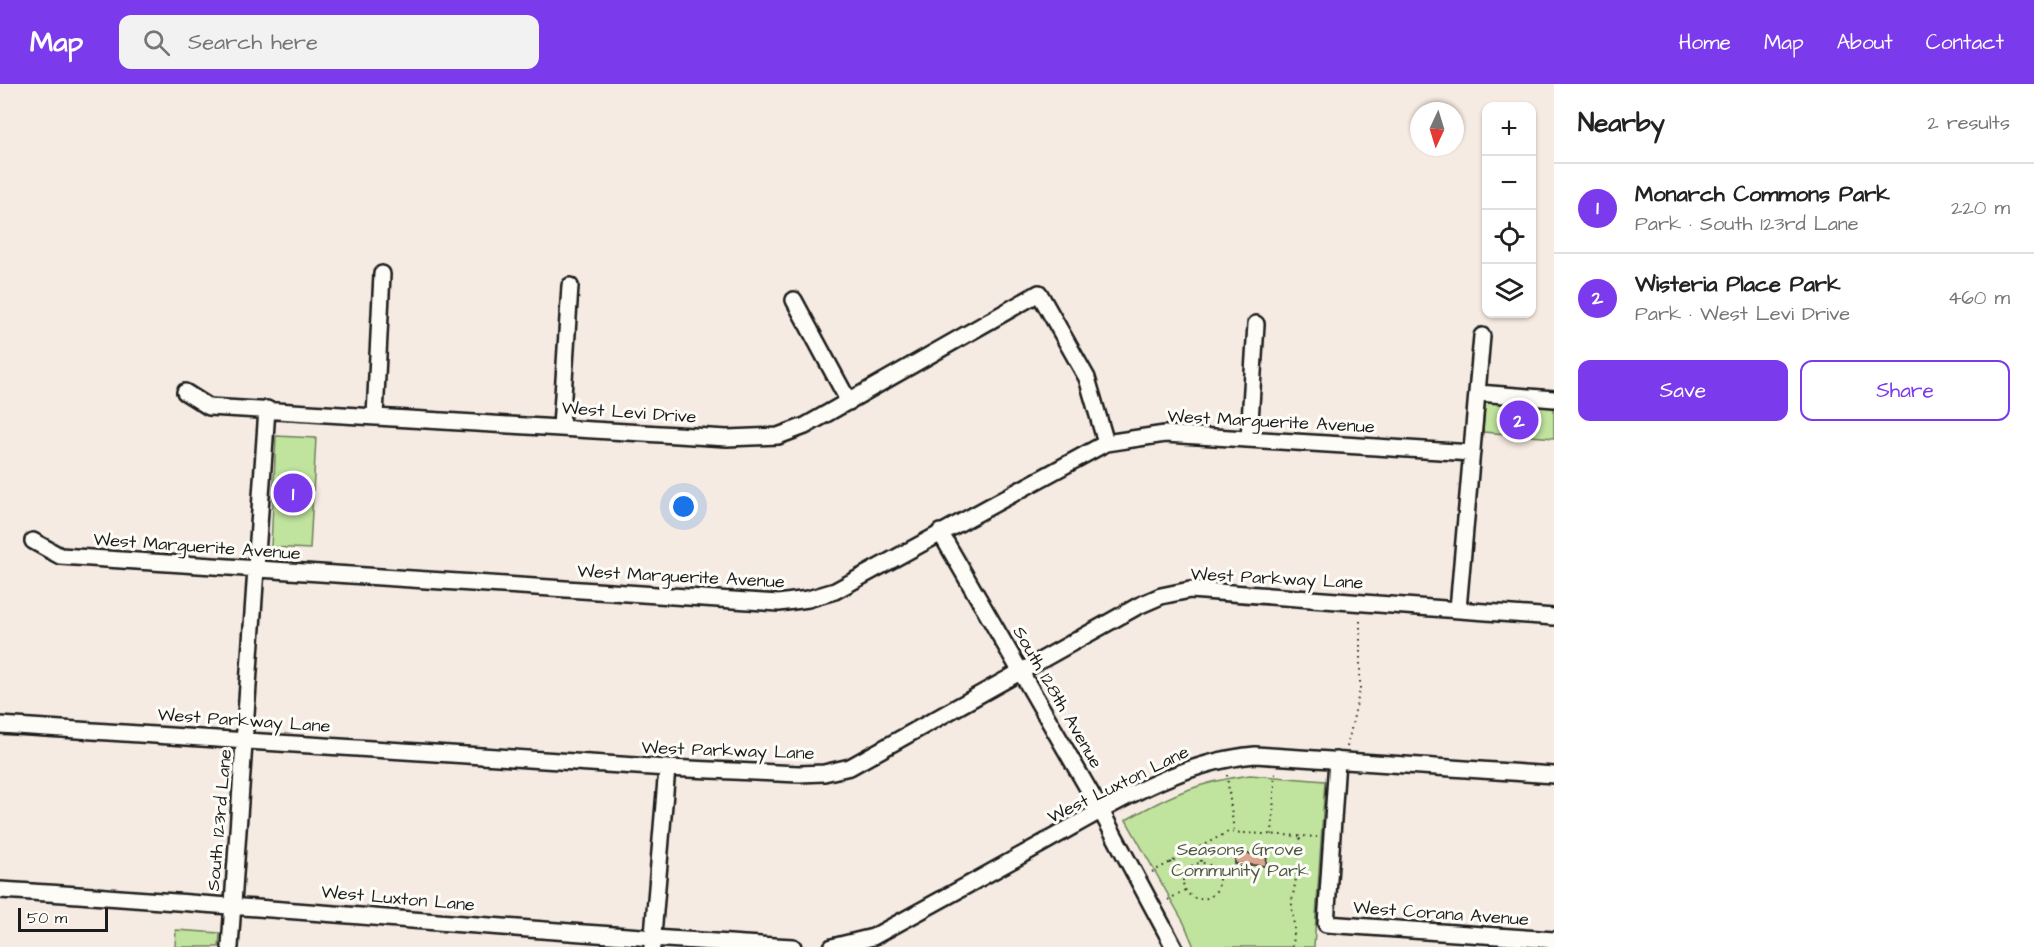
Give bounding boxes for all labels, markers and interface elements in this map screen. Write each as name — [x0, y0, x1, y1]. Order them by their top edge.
search box — [119, 15, 539, 69]
text: Map — [30, 23, 83, 62]
icon: search — [140, 26, 173, 59]
text: Search here — [188, 27, 318, 58]
text: Home — [1679, 28, 1731, 57]
text: Map — [1764, 28, 1804, 57]
text: About — [1837, 28, 1893, 57]
text: Contact — [1926, 28, 2004, 57]
north arrow — [1410, 102, 1464, 156]
map controls — [1482, 102, 1536, 318]
button: + — [1482, 102, 1536, 156]
text: Nearby — [1578, 105, 1665, 141]
text: 2 results — [1927, 109, 2010, 137]
button: − — [1482, 156, 1536, 210]
text: Monarch Commons Park — [1635, 179, 1890, 210]
text: 1 — [1596, 194, 1599, 222]
text: 220 m — [1951, 194, 2010, 222]
button: locate — [1482, 210, 1536, 264]
text: Park · South 123rd Lane — [1635, 210, 1859, 238]
button: layers — [1482, 264, 1536, 318]
text: Wisteria Place Park — [1635, 269, 1841, 300]
text: 2 — [1592, 284, 1603, 312]
text: 460 m — [1948, 284, 2010, 312]
text: Park · West Levi Drive — [1635, 300, 1850, 328]
button: Save — [1578, 360, 1788, 421]
button: Share — [1800, 360, 2010, 421]
street label: West Levi Drive — [561, 395, 697, 430]
pin: 2 — [1500, 398, 1538, 442]
street label: West Marguerite Avenue — [1167, 404, 1376, 440]
pin: 1 — [274, 470, 312, 516]
your location — [669, 492, 698, 521]
street label: West Marguerite Avenue — [92, 527, 302, 567]
street label: West Marguerite Avenue — [577, 559, 786, 595]
street label: West Parkway Lane — [1190, 561, 1364, 597]
street label: South 128th Avenue — [1007, 622, 1109, 773]
street label: West Parkway Lane — [157, 702, 331, 740]
street label: West Parkway Lane — [641, 735, 815, 767]
street label: West Luxton Lane — [1043, 739, 1193, 829]
street label: South 123rd Lane — [201, 748, 238, 892]
park label: Seasons Grove Community Park — [1171, 837, 1309, 884]
street label: West Luxton Lane — [320, 879, 476, 918]
street label: West Corana Avenue — [1352, 895, 1530, 932]
scale bar — [18, 905, 108, 932]
text: 50 m — [27, 907, 67, 929]

